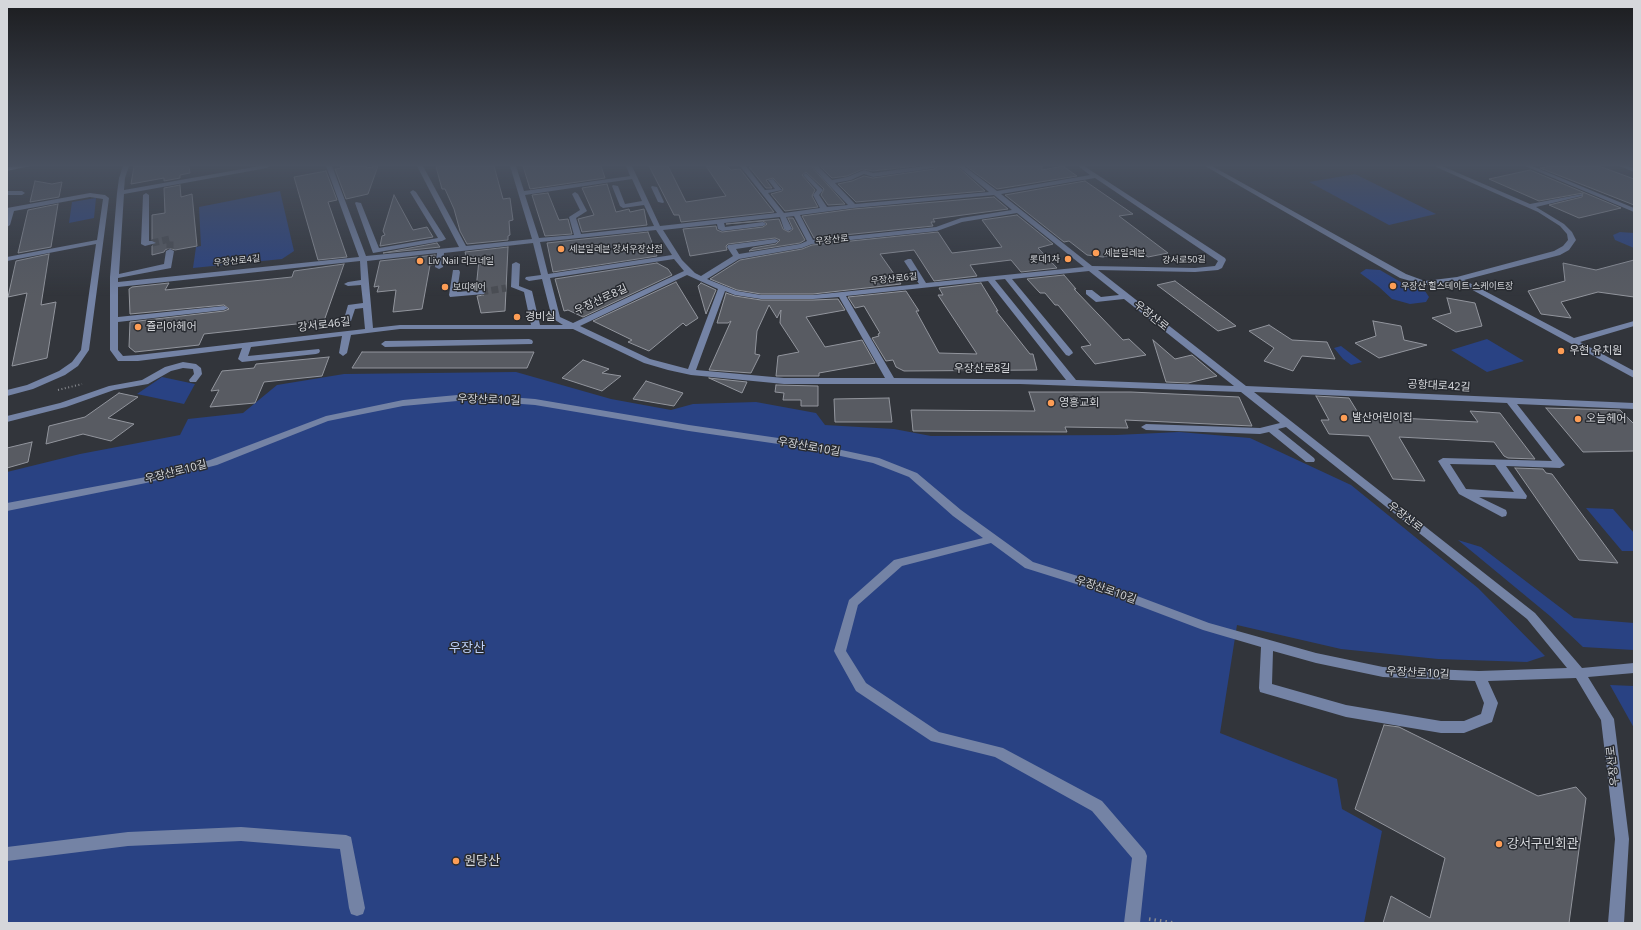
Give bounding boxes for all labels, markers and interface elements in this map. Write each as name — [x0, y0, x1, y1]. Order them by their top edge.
street label: 우장산로 — [815, 233, 849, 247]
marker: 세븐일레븐 강서우장산점 — [556, 244, 566, 254]
place label: 세븐일레븐 강서우장산점 — [569, 244, 662, 254]
marker: 세븐일레븐 — [1091, 248, 1101, 258]
place label: 세븐일레븐 — [1104, 248, 1145, 258]
street label: 우장산로4길 — [213, 253, 261, 269]
place label: 롯데1차 — [1030, 254, 1060, 264]
marker: 롯데1차 — [1063, 254, 1073, 264]
street label: 강서로50길 — [1162, 254, 1206, 266]
marker: Liv Nail 리브네일 — [415, 256, 425, 266]
place label: Liv Nail 리브네일 — [428, 256, 494, 266]
street label: 우장산로6길 — [870, 271, 918, 287]
marker: 우장산 힐스테이트 스케이트장 — [1388, 281, 1398, 291]
place label: 우장산 힐스테이트 스케이트장 — [1401, 281, 1513, 291]
marker: 보띠헤어 — [440, 282, 450, 292]
place label: 보띠헤어 — [453, 282, 486, 292]
street label: 우장산로8길 — [572, 282, 630, 318]
street label: 우장산로 — [1131, 298, 1171, 334]
place label: 경비실 — [525, 310, 555, 324]
marker: 경비실 — [512, 312, 522, 322]
street label: 강서로46길 — [297, 315, 351, 335]
place label: 쥴리아헤어 — [146, 320, 197, 334]
marker: 쥴리아헤어 — [133, 322, 143, 332]
place label: 우현 유치원 — [1569, 344, 1622, 358]
marker: 우현 유치원 — [1556, 346, 1566, 356]
street label: 우장산로8길 — [954, 362, 1010, 376]
street label: 공항대로42길 — [1407, 378, 1471, 394]
street label: 우장산로10길 — [457, 392, 521, 408]
place label: 영흥교회 — [1059, 396, 1099, 410]
marker: 영흥교회 — [1046, 398, 1056, 408]
place label: 발산어린이집 — [1352, 411, 1413, 425]
place label: 오늘헤어 — [1586, 412, 1626, 426]
marker: 발산어린이집 — [1339, 413, 1349, 423]
marker: 오늘헤어 — [1573, 414, 1583, 424]
street label: 우장산로10길 — [777, 435, 841, 459]
street label: 우장산로10길 — [144, 458, 208, 486]
street label: 우장산로 — [1385, 499, 1425, 535]
street label: 우장산로10길 — [1074, 573, 1138, 607]
park label: 우장산 — [449, 640, 485, 656]
street label: 우장산로10길 — [1386, 665, 1450, 681]
street label: 우장산로 — [1604, 745, 1622, 787]
place label: 강서구민회관 — [1507, 836, 1579, 852]
marker: 강서구민회관 — [1494, 839, 1504, 849]
place label: 원당산 — [464, 853, 500, 869]
marker: 원당산 — [451, 856, 461, 866]

